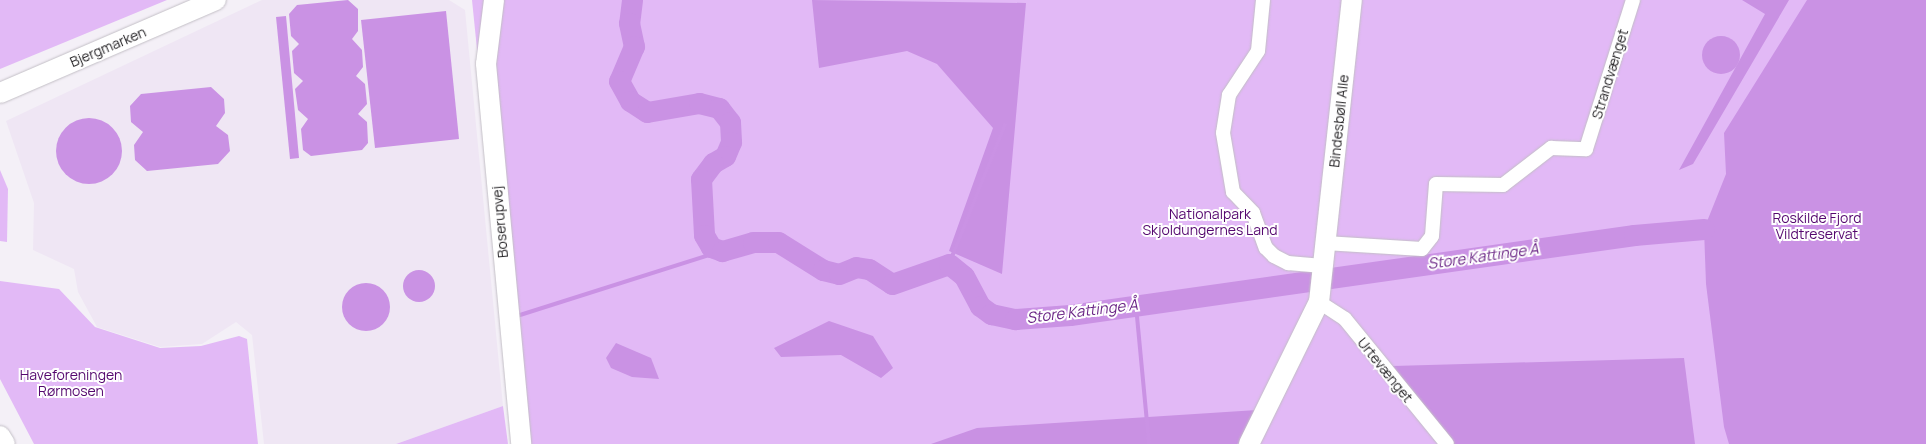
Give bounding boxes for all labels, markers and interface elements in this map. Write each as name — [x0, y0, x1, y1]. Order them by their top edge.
street label: Bjergmarken — [67, 23, 149, 71]
street label: Strandvænget — [1588, 27, 1632, 121]
street label: Bindesbøll Alle — [1326, 74, 1352, 168]
street label: Boserupvej — [488, 185, 512, 259]
park label: Nationalpark Skjoldungernes Land — [1142, 206, 1278, 238]
park label: Roskilde Fjord Vildtreservat — [1772, 210, 1862, 242]
water label: Store Kattinge Å — [1426, 239, 1540, 273]
water label: Store Kattinge Å — [1025, 295, 1139, 327]
street label: Urtevænget — [1354, 334, 1416, 406]
park label: Haveforeningen Rørmosen — [20, 367, 122, 400]

